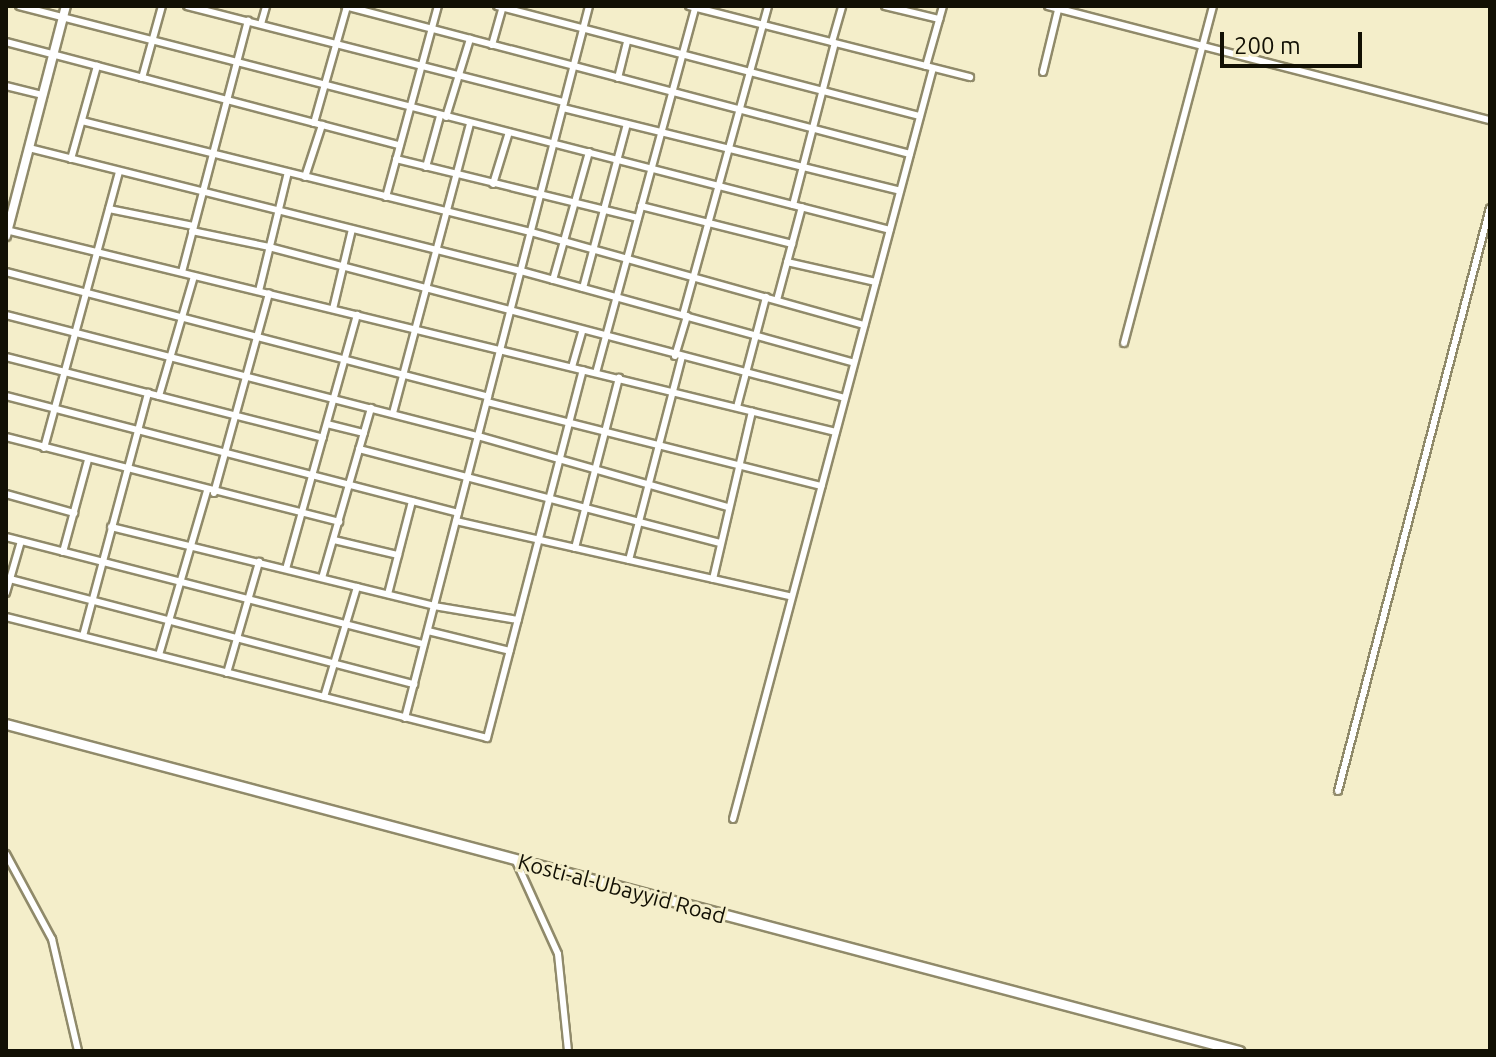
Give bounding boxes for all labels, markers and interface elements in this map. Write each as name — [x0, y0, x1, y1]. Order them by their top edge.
scale bar — [1224, 16, 1366, 66]
text: 200 m — [1234, 32, 1301, 59]
street label: Kosti-al-Ubayyid Road — [515, 848, 729, 928]

